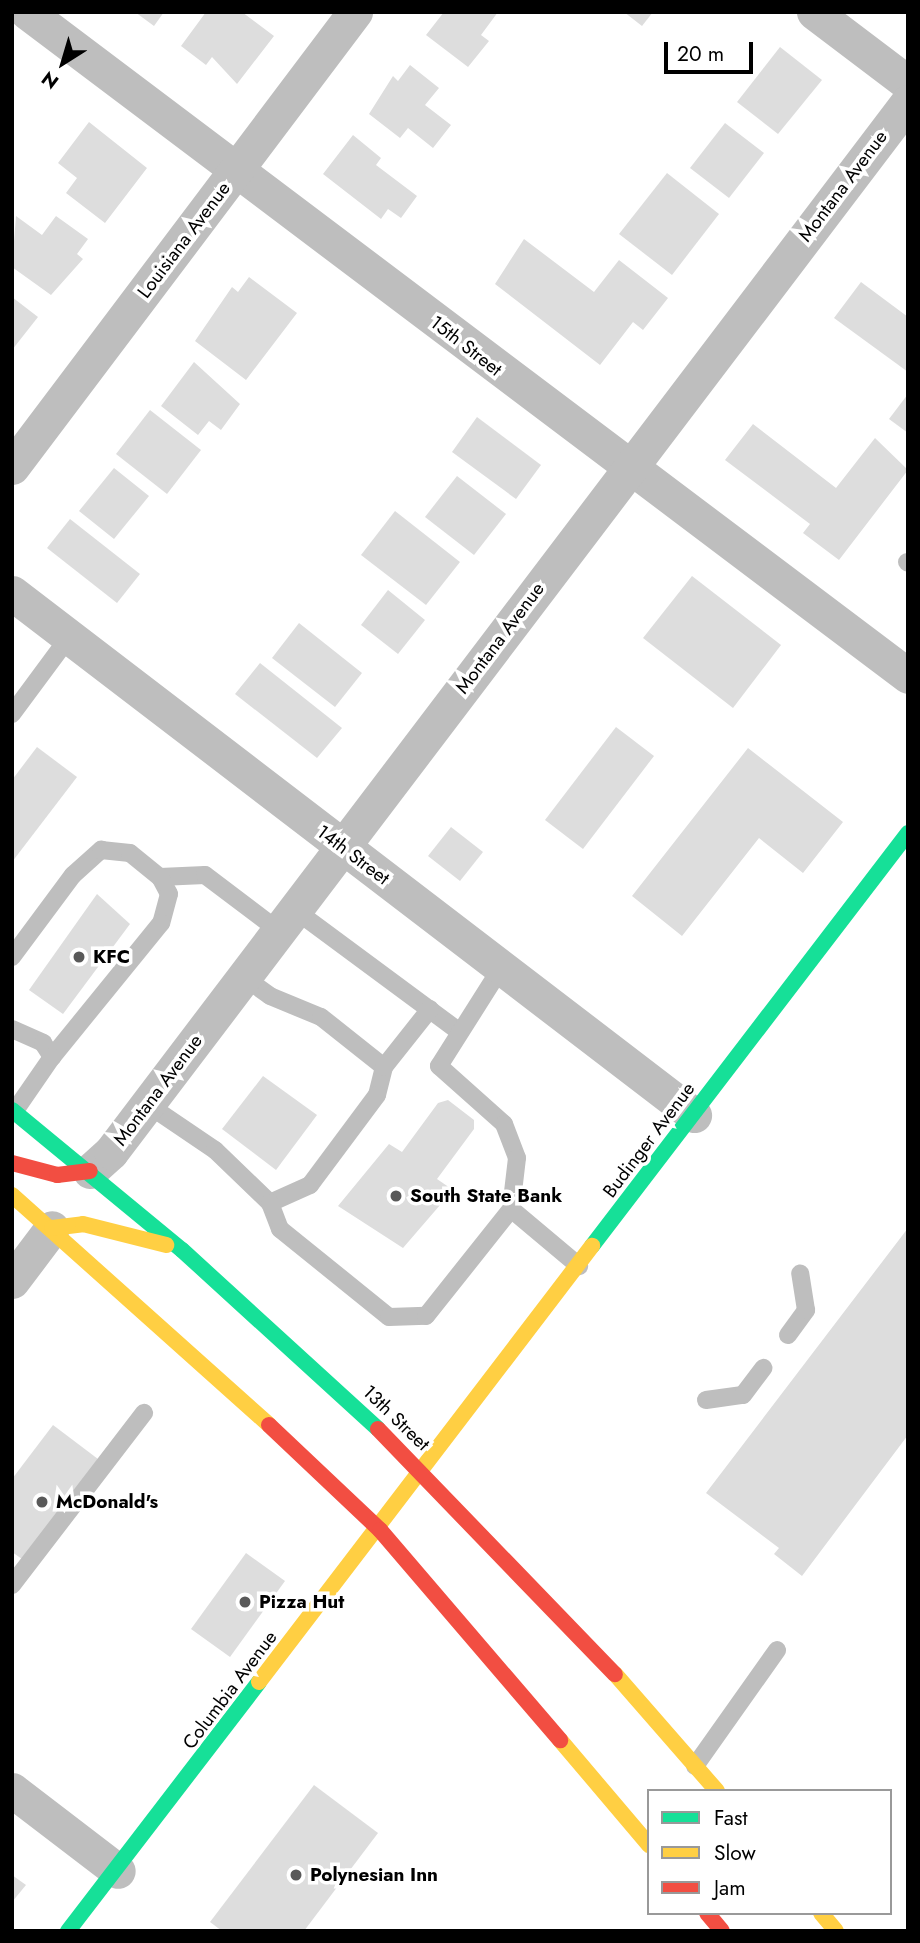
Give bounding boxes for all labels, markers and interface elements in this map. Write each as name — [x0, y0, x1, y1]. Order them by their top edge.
north arrow — [28, 28, 98, 98]
scale bar — [668, 28, 757, 72]
text: 20 m — [677, 39, 724, 69]
text: N — [36, 65, 64, 95]
street label: Montana Avenue — [794, 126, 892, 246]
street label: Louisiana Avenue — [133, 177, 235, 303]
street label: 15th Street — [426, 311, 506, 381]
street label: Montana Avenue — [451, 578, 549, 698]
street label: 14th Street — [312, 820, 394, 890]
place label: KFC — [93, 946, 130, 968]
marker: KFC — [71, 949, 87, 965]
street label: Montana Avenue — [109, 1030, 207, 1150]
street label: Budinger Avenue — [598, 1078, 700, 1202]
place label: South State Bank — [410, 1185, 562, 1207]
marker: South State Bank — [388, 1188, 404, 1204]
street label: 13th Street — [358, 1380, 434, 1456]
place label: McDonald's — [56, 1491, 158, 1513]
marker: McDonald's — [34, 1494, 50, 1510]
place label: Pizza Hut — [259, 1591, 344, 1613]
marker: Pizza Hut — [237, 1594, 253, 1610]
street label: Columbia Avenue — [178, 1626, 282, 1754]
legend — [647, 1789, 892, 1915]
text: Fast — [714, 1803, 747, 1833]
text: Slow — [714, 1838, 756, 1868]
place label: Polynesian Inn — [310, 1864, 438, 1886]
marker: Polynesian Inn — [288, 1867, 304, 1883]
text: Jam — [714, 1873, 746, 1903]

